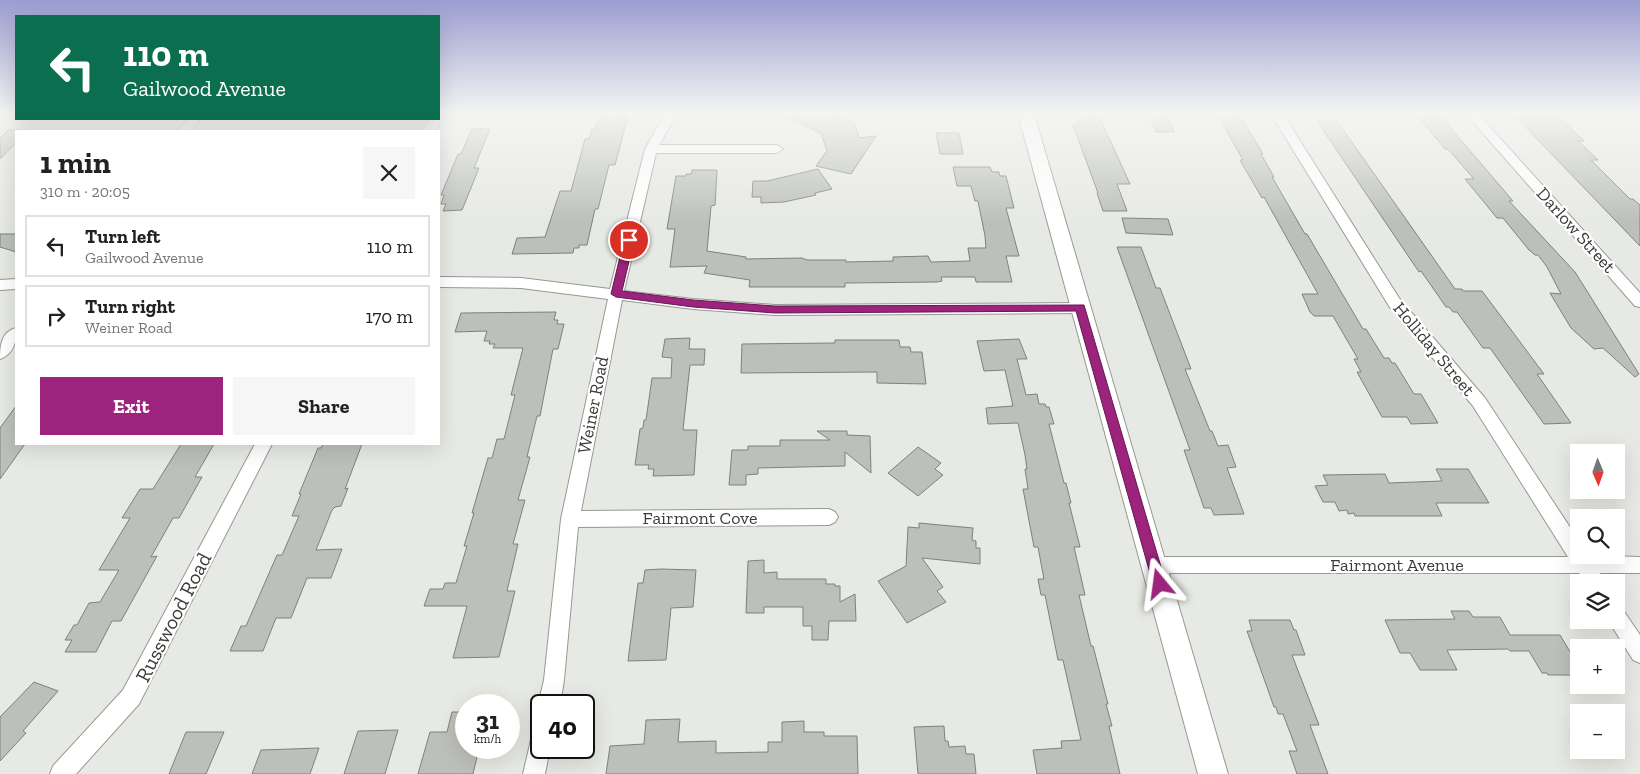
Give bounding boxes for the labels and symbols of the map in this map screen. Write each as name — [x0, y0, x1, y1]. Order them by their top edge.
street label: Darlow Street — [1532, 183, 1620, 278]
pin — [608, 219, 650, 261]
street label: Holliday Street — [1388, 298, 1480, 401]
street label: Weiner Road — [573, 355, 613, 455]
north arrow — [1570, 444, 1625, 499]
street label: Fairmont Cove — [643, 507, 757, 529]
street label: Russwood Road — [130, 548, 217, 686]
street label: Fairmont Avenue — [1330, 554, 1464, 576]
position arrow — [1133, 557, 1185, 609]
speed limit sign: 40 — [530, 694, 595, 759]

